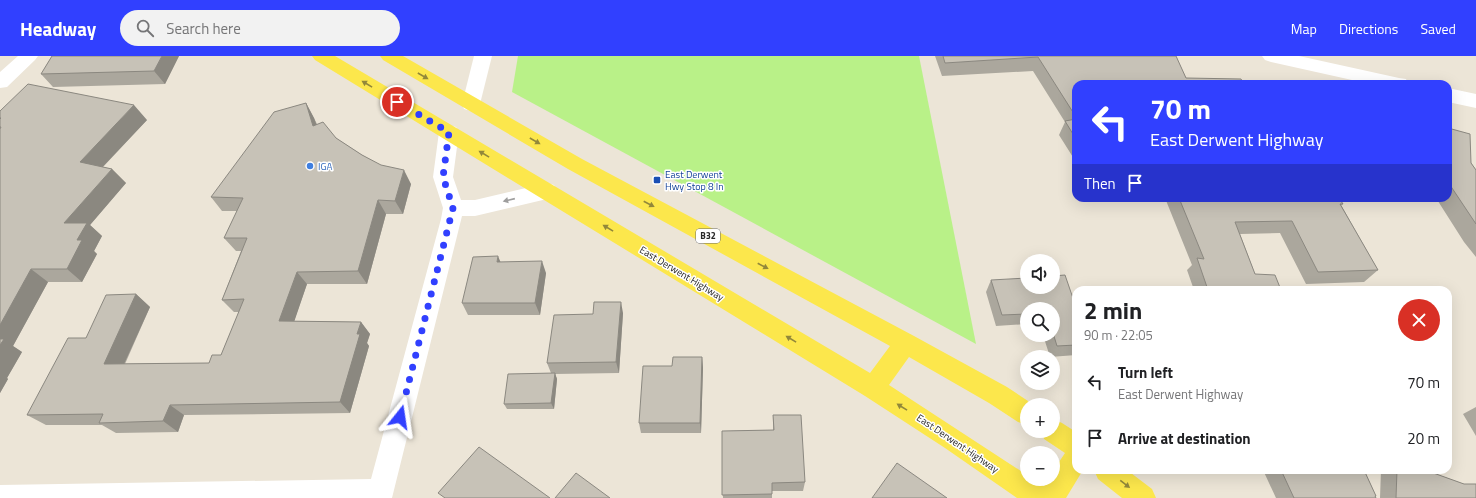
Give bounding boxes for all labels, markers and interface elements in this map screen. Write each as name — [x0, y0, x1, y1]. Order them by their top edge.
search box — [120, 10, 400, 46]
text: Headway — [20, 14, 96, 43]
icon: search — [134, 17, 156, 39]
text: Search here — [166, 17, 241, 40]
text: Map — [1291, 18, 1317, 39]
text: Directions — [1339, 18, 1398, 39]
text: Saved — [1420, 18, 1456, 39]
one-way arrow — [417, 72, 429, 79]
one-way arrow — [361, 80, 373, 87]
pin — [380, 85, 414, 119]
text: 70 m — [1150, 87, 1211, 130]
icon: arrive — [386, 91, 408, 113]
icon: left — [1084, 96, 1136, 148]
text: East Derwent Highway — [1150, 126, 1323, 153]
one-way arrow — [529, 138, 541, 145]
one-way arrow — [478, 150, 490, 157]
place label: IGA — [318, 159, 333, 174]
marker: IGA — [305, 161, 315, 171]
place label: East Derwent Hwy Stop 8 In — [665, 167, 724, 194]
text: Then — [1084, 172, 1116, 195]
icon: arrive — [1124, 172, 1146, 194]
marker: East Derwent Hwy Stop 8 In — [652, 175, 662, 185]
one-way arrow — [502, 197, 514, 203]
one-way arrow — [643, 201, 655, 207]
one-way arrow — [602, 224, 614, 231]
road number: B32 — [696, 229, 720, 243]
street label: East Derwent Highway — [637, 242, 727, 305]
map controls — [1020, 254, 1060, 486]
button: sound — [1020, 254, 1060, 294]
one-way arrow — [757, 262, 769, 269]
text: 2 min — [1084, 292, 1142, 328]
button: close — [1398, 299, 1440, 341]
button: search — [1020, 302, 1060, 342]
text: 90 m · 22:05 — [1084, 325, 1153, 345]
one-way arrow — [785, 335, 797, 342]
button: layers — [1020, 350, 1060, 390]
text: Turn left — [1118, 361, 1173, 384]
icon: left — [1084, 371, 1106, 393]
text: 70 m — [1407, 371, 1440, 394]
text: East Derwent Highway — [1118, 384, 1243, 404]
position arrow — [379, 396, 421, 438]
button: + — [1020, 398, 1060, 438]
one-way arrow — [896, 403, 908, 410]
street label: East Derwent Highway — [914, 410, 1002, 477]
icon: arrive — [1084, 427, 1106, 449]
text: Arrive at destination — [1118, 427, 1251, 450]
text: 20 m — [1407, 427, 1440, 450]
button: − — [1020, 446, 1060, 486]
one-way arrow — [1120, 480, 1131, 488]

